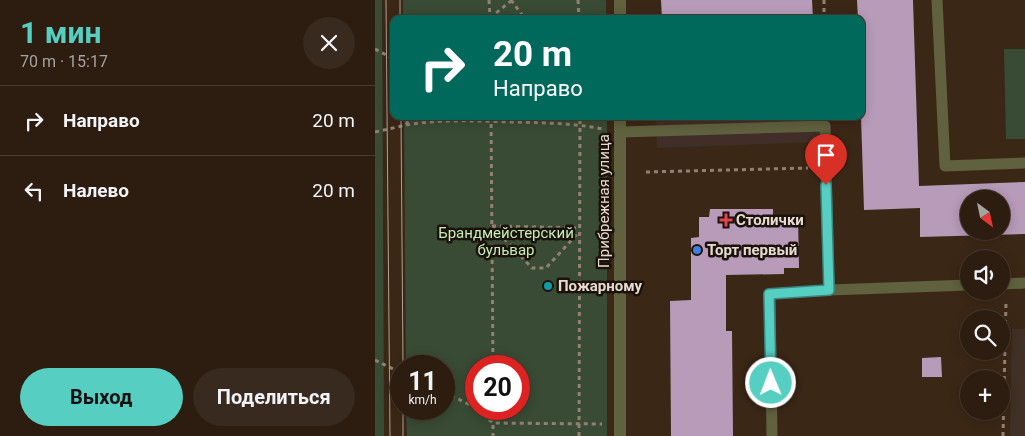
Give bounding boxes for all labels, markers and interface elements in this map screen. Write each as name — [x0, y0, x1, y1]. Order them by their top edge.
text: 1 мин — [20, 15, 101, 50]
button: close — [303, 17, 355, 69]
text: 20 m — [493, 34, 572, 75]
icon: right — [410, 35, 475, 100]
text: 70 m · 15:17 — [20, 52, 108, 71]
text: Направо — [493, 76, 583, 101]
icon: right — [20, 107, 48, 135]
text: Направо — [63, 109, 140, 132]
text: 20 m — [312, 109, 355, 132]
street label: Прибрежная улица — [595, 134, 613, 268]
pin — [805, 134, 847, 185]
icon: arrive — [812, 141, 840, 169]
icon: left — [20, 177, 48, 205]
text: Налево — [63, 179, 129, 202]
text: 20 m — [312, 179, 355, 202]
north arrow — [960, 190, 1010, 240]
map controls — [960, 190, 1010, 420]
place label: Столички — [736, 211, 804, 229]
marker: Столички — [720, 214, 732, 226]
park label: Брандмейстерский бульвар — [438, 224, 574, 259]
place label: Торт первый — [707, 241, 797, 259]
marker: Торт первый — [691, 244, 703, 256]
button: sound — [960, 250, 1010, 300]
place label: Пожарному — [558, 277, 643, 295]
marker: Пожарному — [542, 280, 554, 292]
button: search — [960, 310, 1010, 360]
speed limit sign: 20 — [465, 355, 530, 420]
position arrow — [744, 356, 796, 408]
text: 11 — [408, 367, 437, 396]
button: Выход — [20, 368, 183, 426]
button: Поделиться — [193, 368, 355, 426]
button: + — [960, 370, 1010, 420]
text: km/h — [408, 393, 437, 407]

